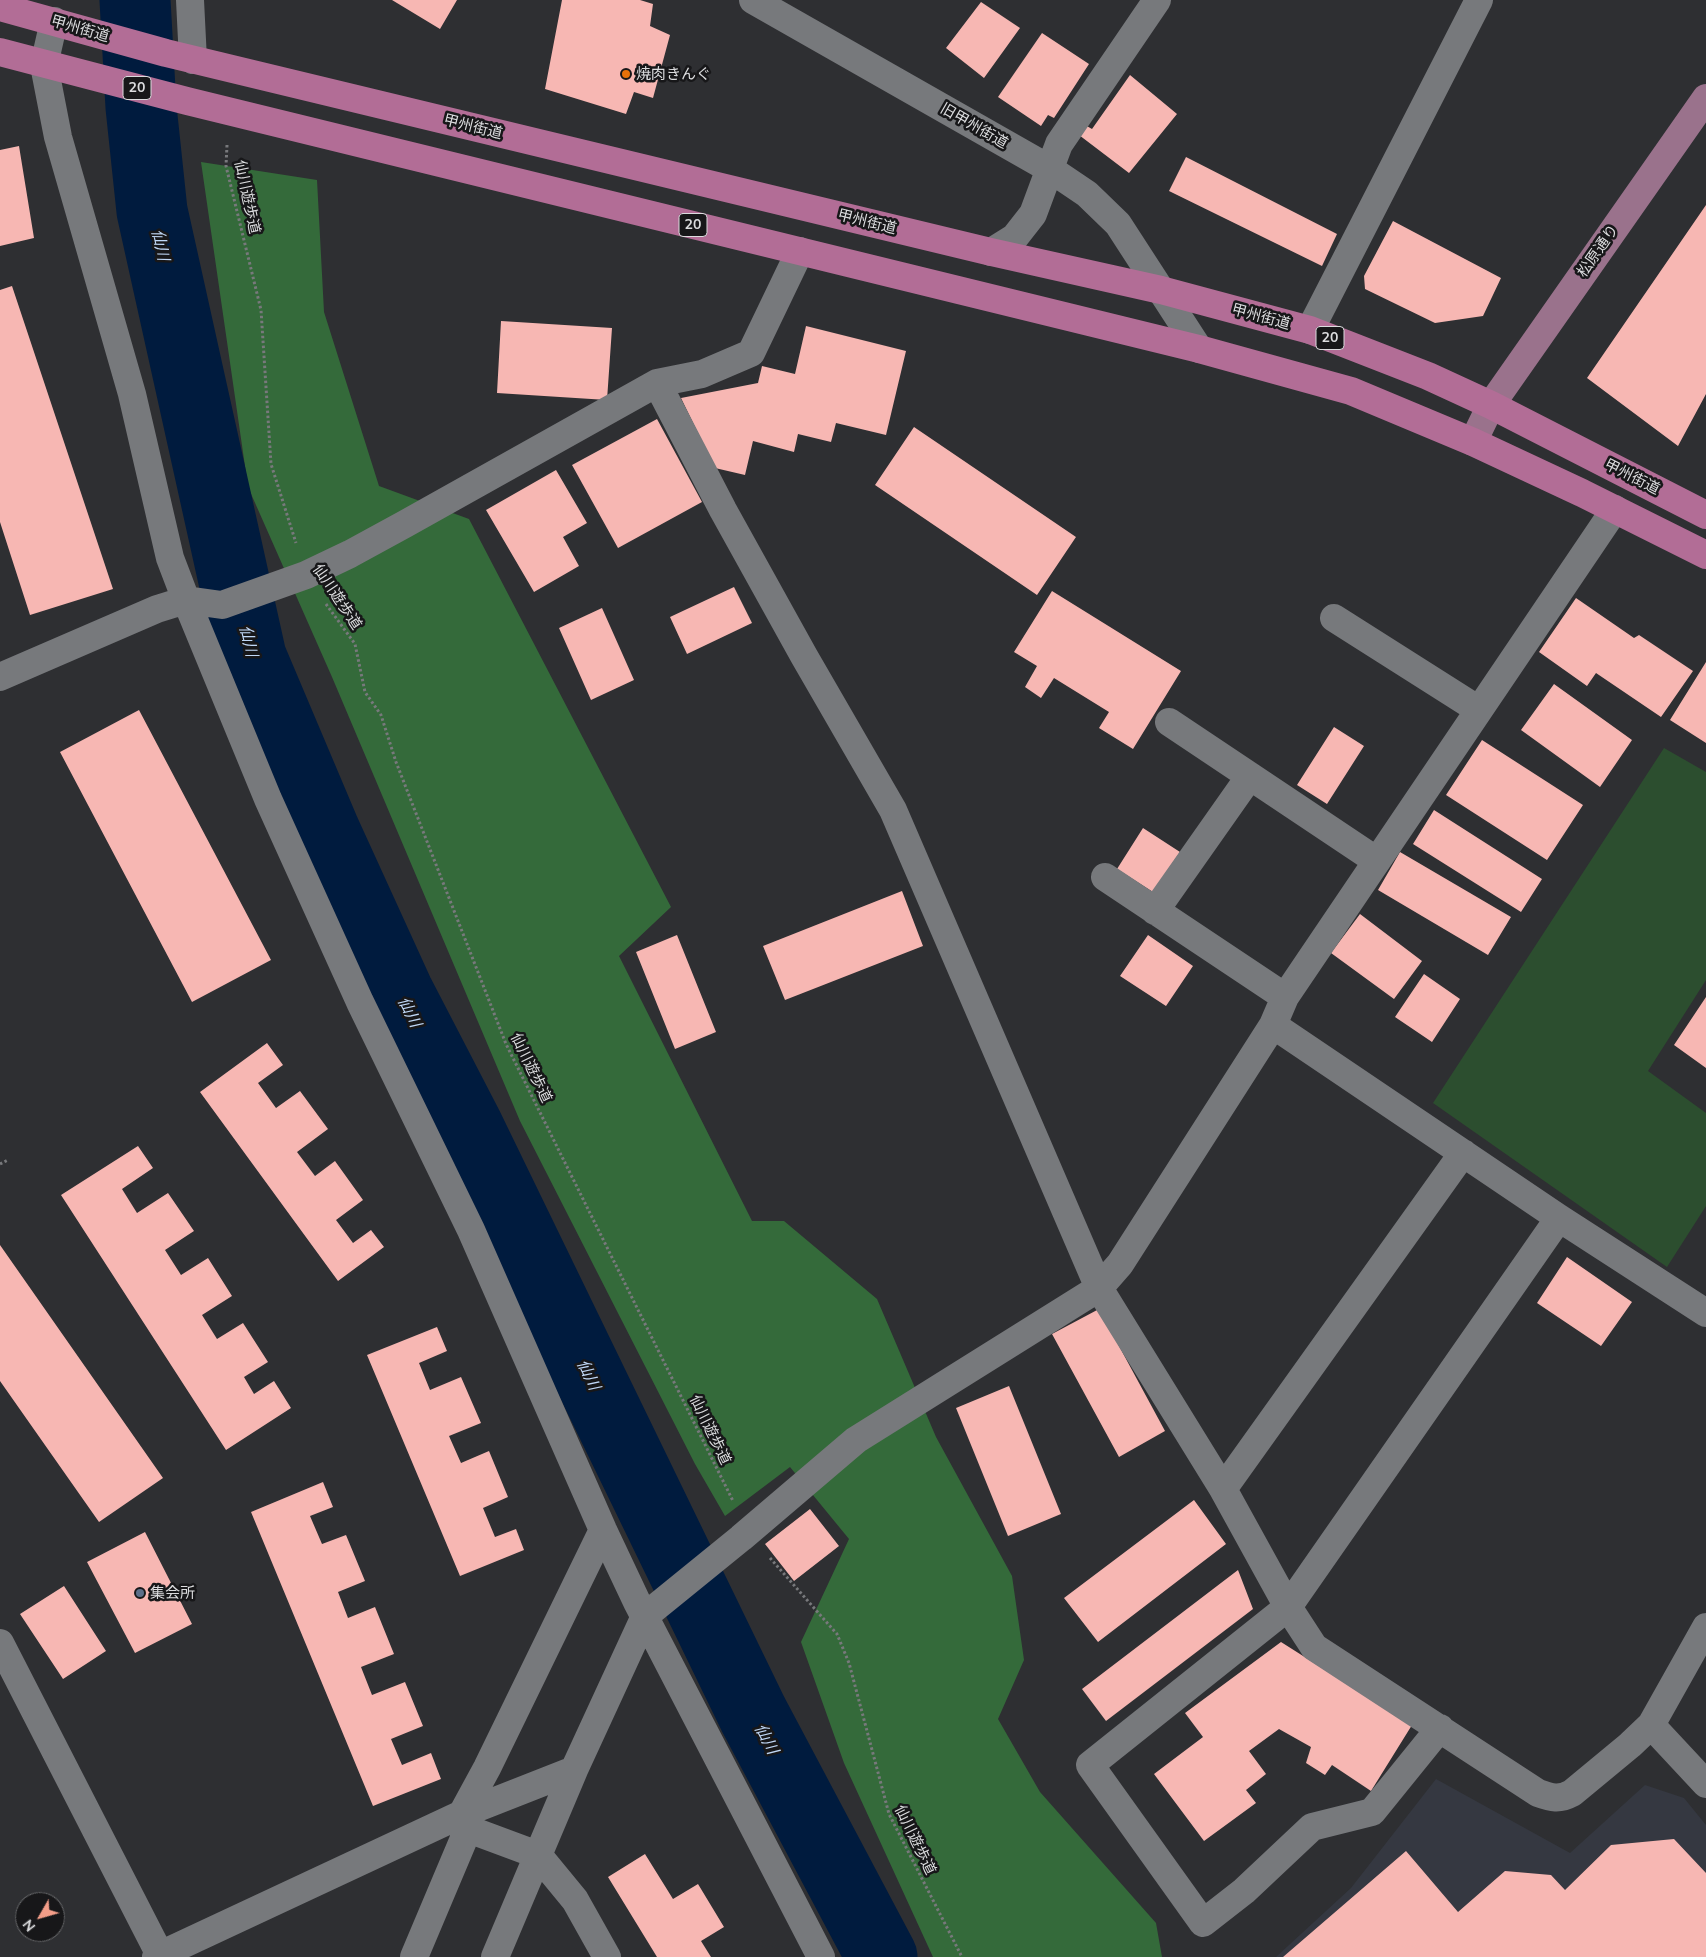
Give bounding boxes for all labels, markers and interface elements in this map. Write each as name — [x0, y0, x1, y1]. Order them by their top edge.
street label: 甲州街道 — [49, 12, 111, 46]
place label: 焼肉きんぐ — [636, 65, 711, 83]
marker: 焼肉きんぐ — [620, 68, 632, 80]
road number: 20 — [123, 76, 151, 100]
street label: 旧甲州街道 — [937, 99, 1011, 153]
street label: 甲州街道 — [442, 111, 504, 143]
street label: 仙川遊歩道 — [230, 158, 264, 236]
street label: 甲州街道 — [836, 206, 898, 238]
road number: 20 — [679, 214, 707, 236]
street label: 松原通り — [1573, 221, 1623, 281]
water label: 仙川 — [147, 227, 173, 263]
street label: 甲州街道 — [1230, 301, 1292, 333]
road number: 20 — [1316, 326, 1344, 349]
street label: 甲州街道 — [1601, 455, 1663, 499]
street label: 仙川遊歩道 — [309, 561, 365, 633]
water label: 仙川 — [235, 623, 261, 659]
water label: 仙川 — [393, 993, 425, 1031]
street label: 仙川遊歩道 — [506, 1030, 556, 1106]
water label: 仙川 — [572, 1356, 604, 1394]
street label: 仙川遊歩道 — [685, 1392, 735, 1468]
place label: 集会所 — [150, 1584, 195, 1602]
marker: 集会所 — [134, 1587, 146, 1599]
water label: 仙川 — [750, 1720, 782, 1758]
street label: 仙川遊歩道 — [890, 1802, 940, 1878]
north arrow — [15, 1892, 65, 1942]
text: N — [19, 1916, 39, 1935]

